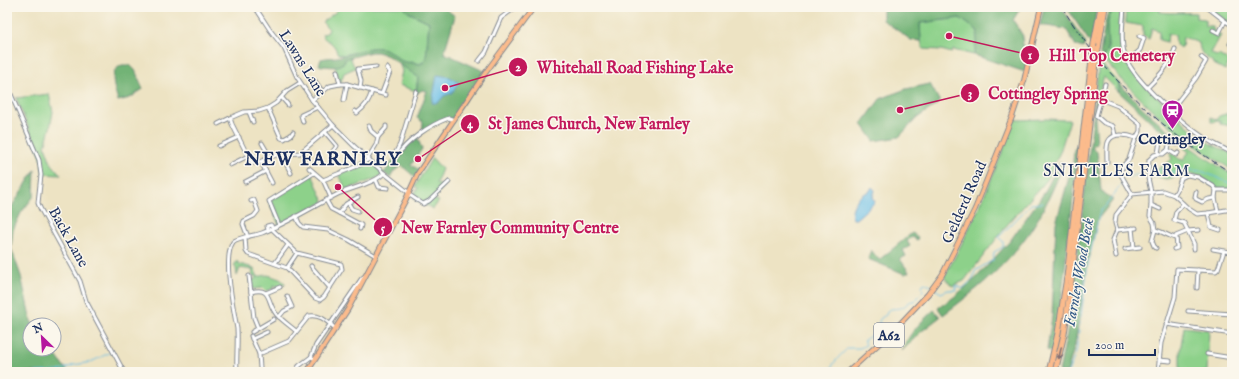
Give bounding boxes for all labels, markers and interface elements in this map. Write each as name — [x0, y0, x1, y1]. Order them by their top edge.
street label: Lawns Lane — [275, 26, 331, 100]
callout: Hill Top Cemetery — [1020, 41, 1183, 69]
text: Hill Top Cemetery — [1049, 47, 1176, 67]
text: 1 — [1028, 48, 1033, 63]
callout: Whitehall Road Fishing Lake — [508, 53, 741, 81]
text: Whitehall Road Fishing Lake — [536, 59, 734, 79]
text: 2 — [515, 60, 521, 75]
callout: Cottingley Spring — [960, 79, 1116, 107]
text: Cottingley Spring — [988, 85, 1109, 105]
text: 3 — [968, 86, 972, 101]
station icon: Cottingley — [1159, 97, 1185, 130]
callout: St James Church, New Farnley — [460, 110, 698, 138]
text: St James Church, New Farnley — [488, 115, 691, 135]
text: 4 — [467, 117, 474, 132]
place label: Cottingley — [1138, 130, 1206, 149]
district label: NEW FARNLEY — [243, 148, 402, 172]
street label: Gelderd Road — [938, 157, 992, 246]
district label: SNITTLES FARM — [1043, 162, 1191, 182]
street label: Back Lane — [44, 204, 93, 271]
callout: New Farnley Community Centre — [373, 213, 627, 241]
water label: Farnley Wood Beck — [1061, 216, 1099, 328]
text: New Farnley Community Centre — [400, 219, 619, 239]
text: 5 — [381, 221, 386, 236]
north arrow — [22, 317, 62, 357]
text: N — [30, 320, 46, 338]
road number: A62 — [874, 323, 904, 347]
scale bar — [1089, 331, 1155, 357]
text: 200 m — [1095, 338, 1124, 353]
one-way arrow — [1055, 346, 1063, 359]

